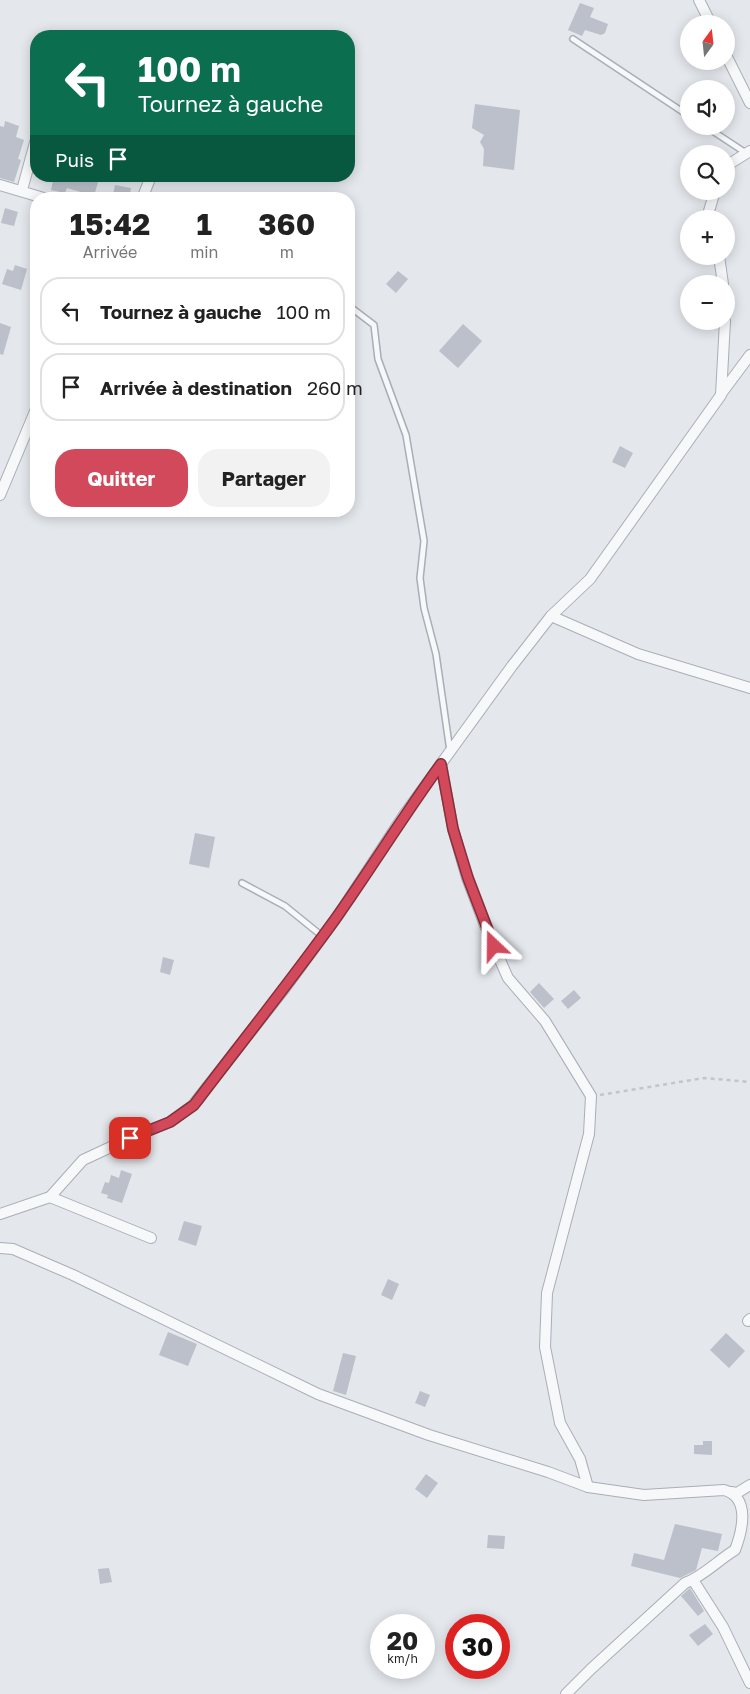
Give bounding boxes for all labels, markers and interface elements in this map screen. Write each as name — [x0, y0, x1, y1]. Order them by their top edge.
north arrow — [680, 15, 735, 70]
map controls — [680, 15, 735, 330]
text: 100 m — [138, 48, 241, 90]
icon: left — [55, 50, 120, 115]
button: sound — [680, 80, 735, 135]
text: Tournez à gauche — [138, 90, 323, 117]
icon: arrive — [104, 145, 132, 173]
button: search — [680, 145, 735, 200]
text: Puis — [55, 148, 94, 171]
text: 15:42 — [70, 206, 150, 242]
text: 1 — [197, 206, 212, 242]
text: 360 — [258, 206, 315, 242]
button: + — [680, 210, 735, 265]
text: Arrivée — [83, 242, 137, 262]
text: min — [190, 242, 218, 262]
text: m — [280, 242, 294, 262]
button: − — [680, 275, 735, 330]
icon: left — [57, 297, 85, 325]
text: Tournez à gauche — [100, 300, 261, 323]
text: 100 m — [276, 300, 331, 323]
icon: arrive — [57, 373, 85, 401]
text: Arrivée à destination — [100, 376, 292, 399]
text: 260 m — [307, 376, 363, 399]
button: Quitter — [55, 449, 188, 507]
button: Partager — [198, 449, 330, 507]
position arrow — [467, 919, 519, 971]
pin — [109, 1117, 151, 1159]
icon: arrive — [116, 1124, 144, 1152]
speed limit sign: 30 — [445, 1614, 510, 1679]
text: 20 — [387, 1625, 418, 1656]
text: km/h — [387, 1651, 418, 1666]

